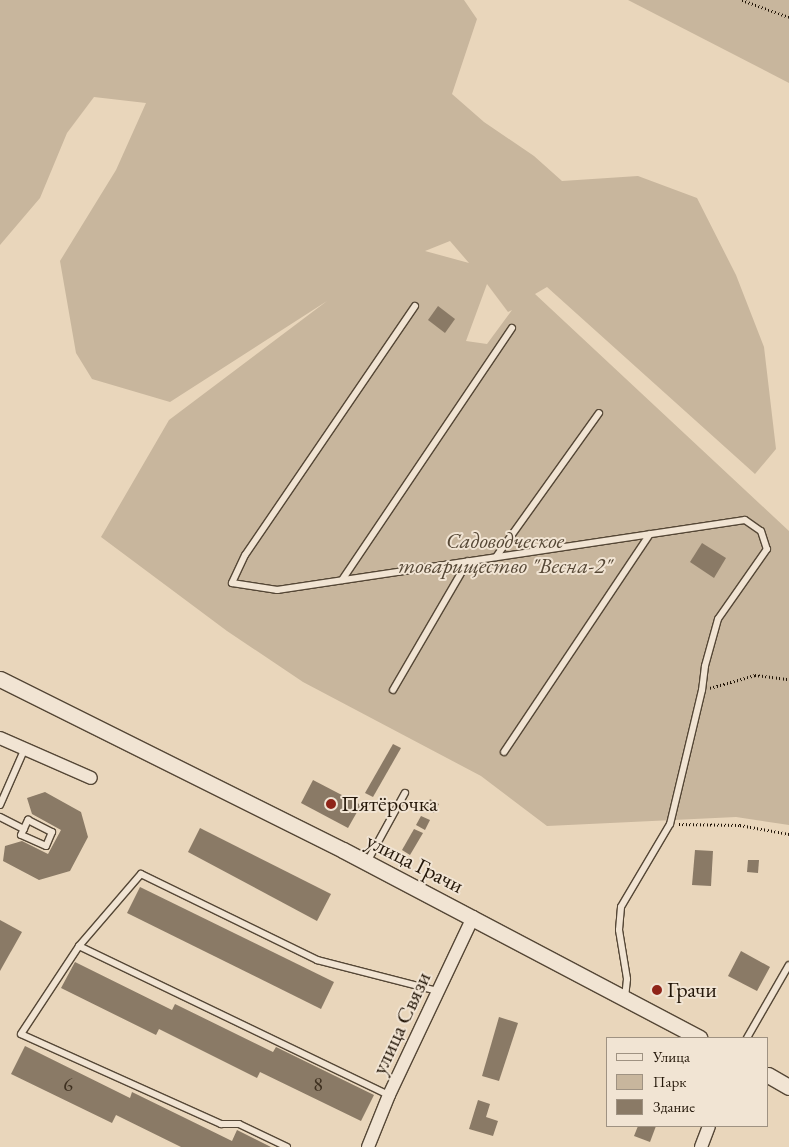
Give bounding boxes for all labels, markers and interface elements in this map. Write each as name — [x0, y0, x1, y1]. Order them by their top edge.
park label: Садоводческое товарищество "Весна-2" — [398, 527, 612, 578]
place label: Пятёрочка — [341, 791, 438, 817]
marker: Пятёрочка — [325, 798, 337, 810]
street label: улица Грачи — [362, 827, 468, 899]
street label: улица Связи — [366, 967, 436, 1079]
place label: Грачи — [667, 977, 717, 1003]
marker: Грачи — [651, 984, 663, 996]
legend — [606, 1037, 769, 1127]
text: Улица — [653, 1047, 690, 1066]
house number: 6 — [63, 1072, 73, 1096]
house number: 8 — [313, 1072, 323, 1096]
text: Парк — [653, 1072, 686, 1091]
text: Здание — [653, 1097, 695, 1116]

